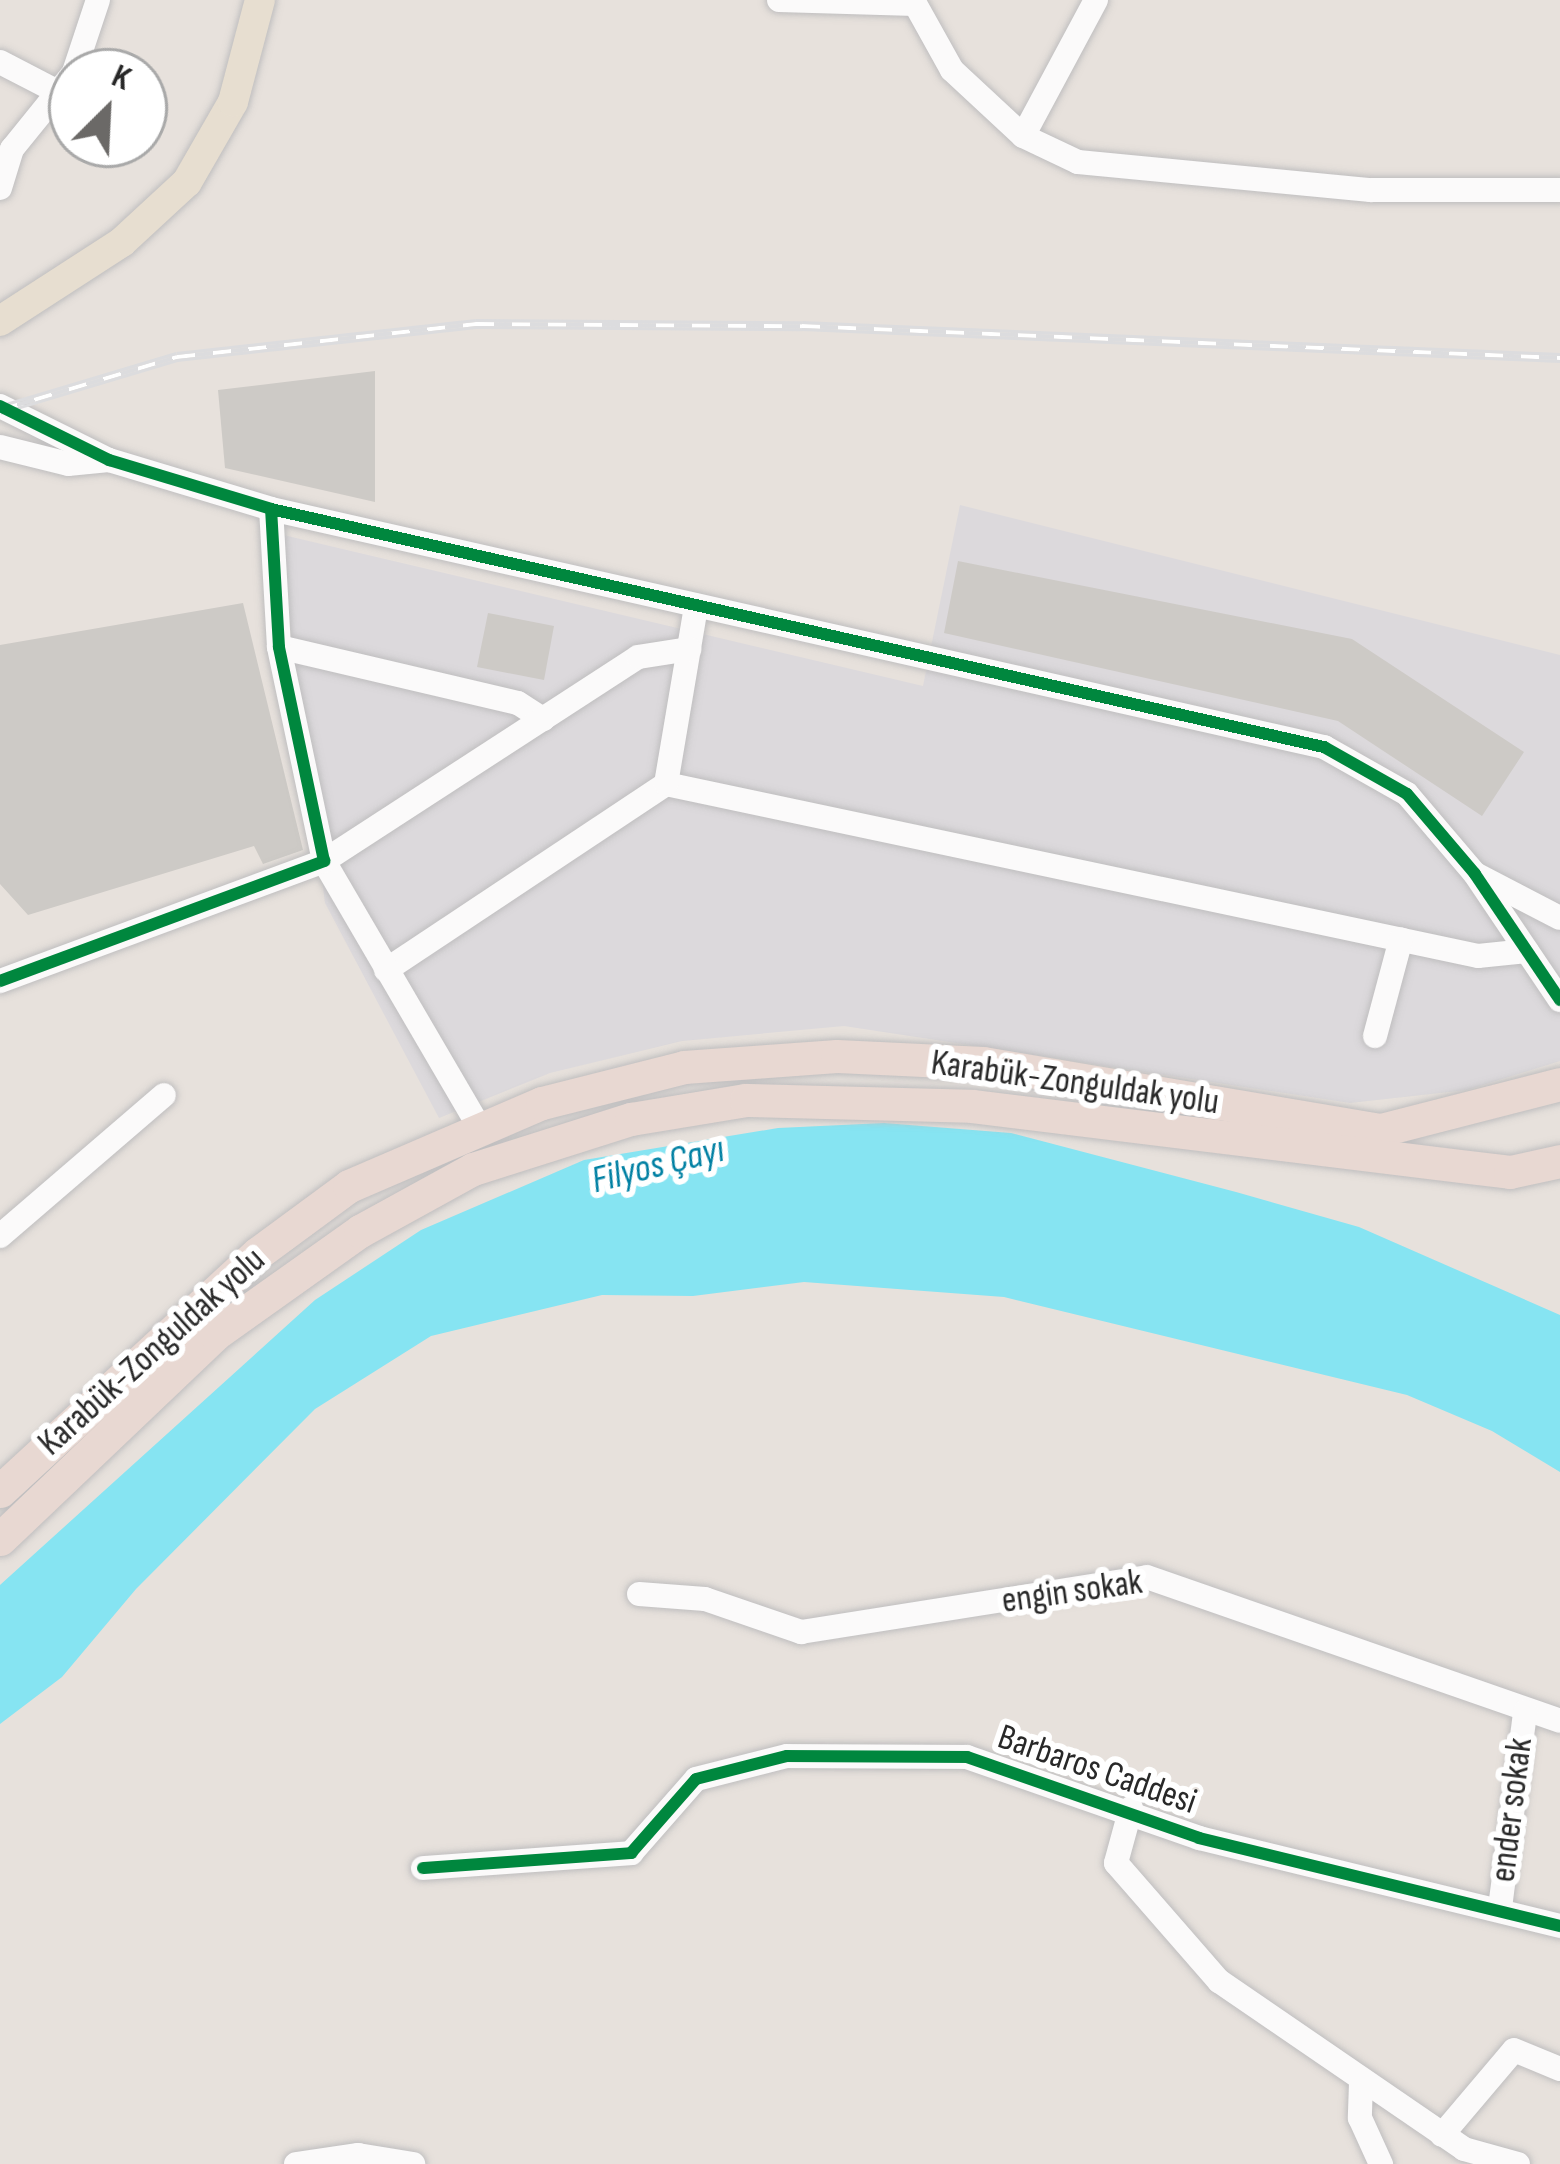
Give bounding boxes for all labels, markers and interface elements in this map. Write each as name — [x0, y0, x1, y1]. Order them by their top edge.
north arrow — [48, 48, 168, 168]
text: K — [106, 56, 137, 99]
street label: Karabük-Zonguldak yolu — [928, 1041, 1222, 1125]
water label: Filyos Çayı — [587, 1127, 729, 1205]
street label: Karabük-Zonguldak yolu — [30, 1239, 274, 1465]
street label: engin sokak — [999, 1561, 1145, 1623]
street label: Barbaros Caddesi — [992, 1716, 1202, 1824]
street label: ender sokak — [1482, 1736, 1542, 1884]

